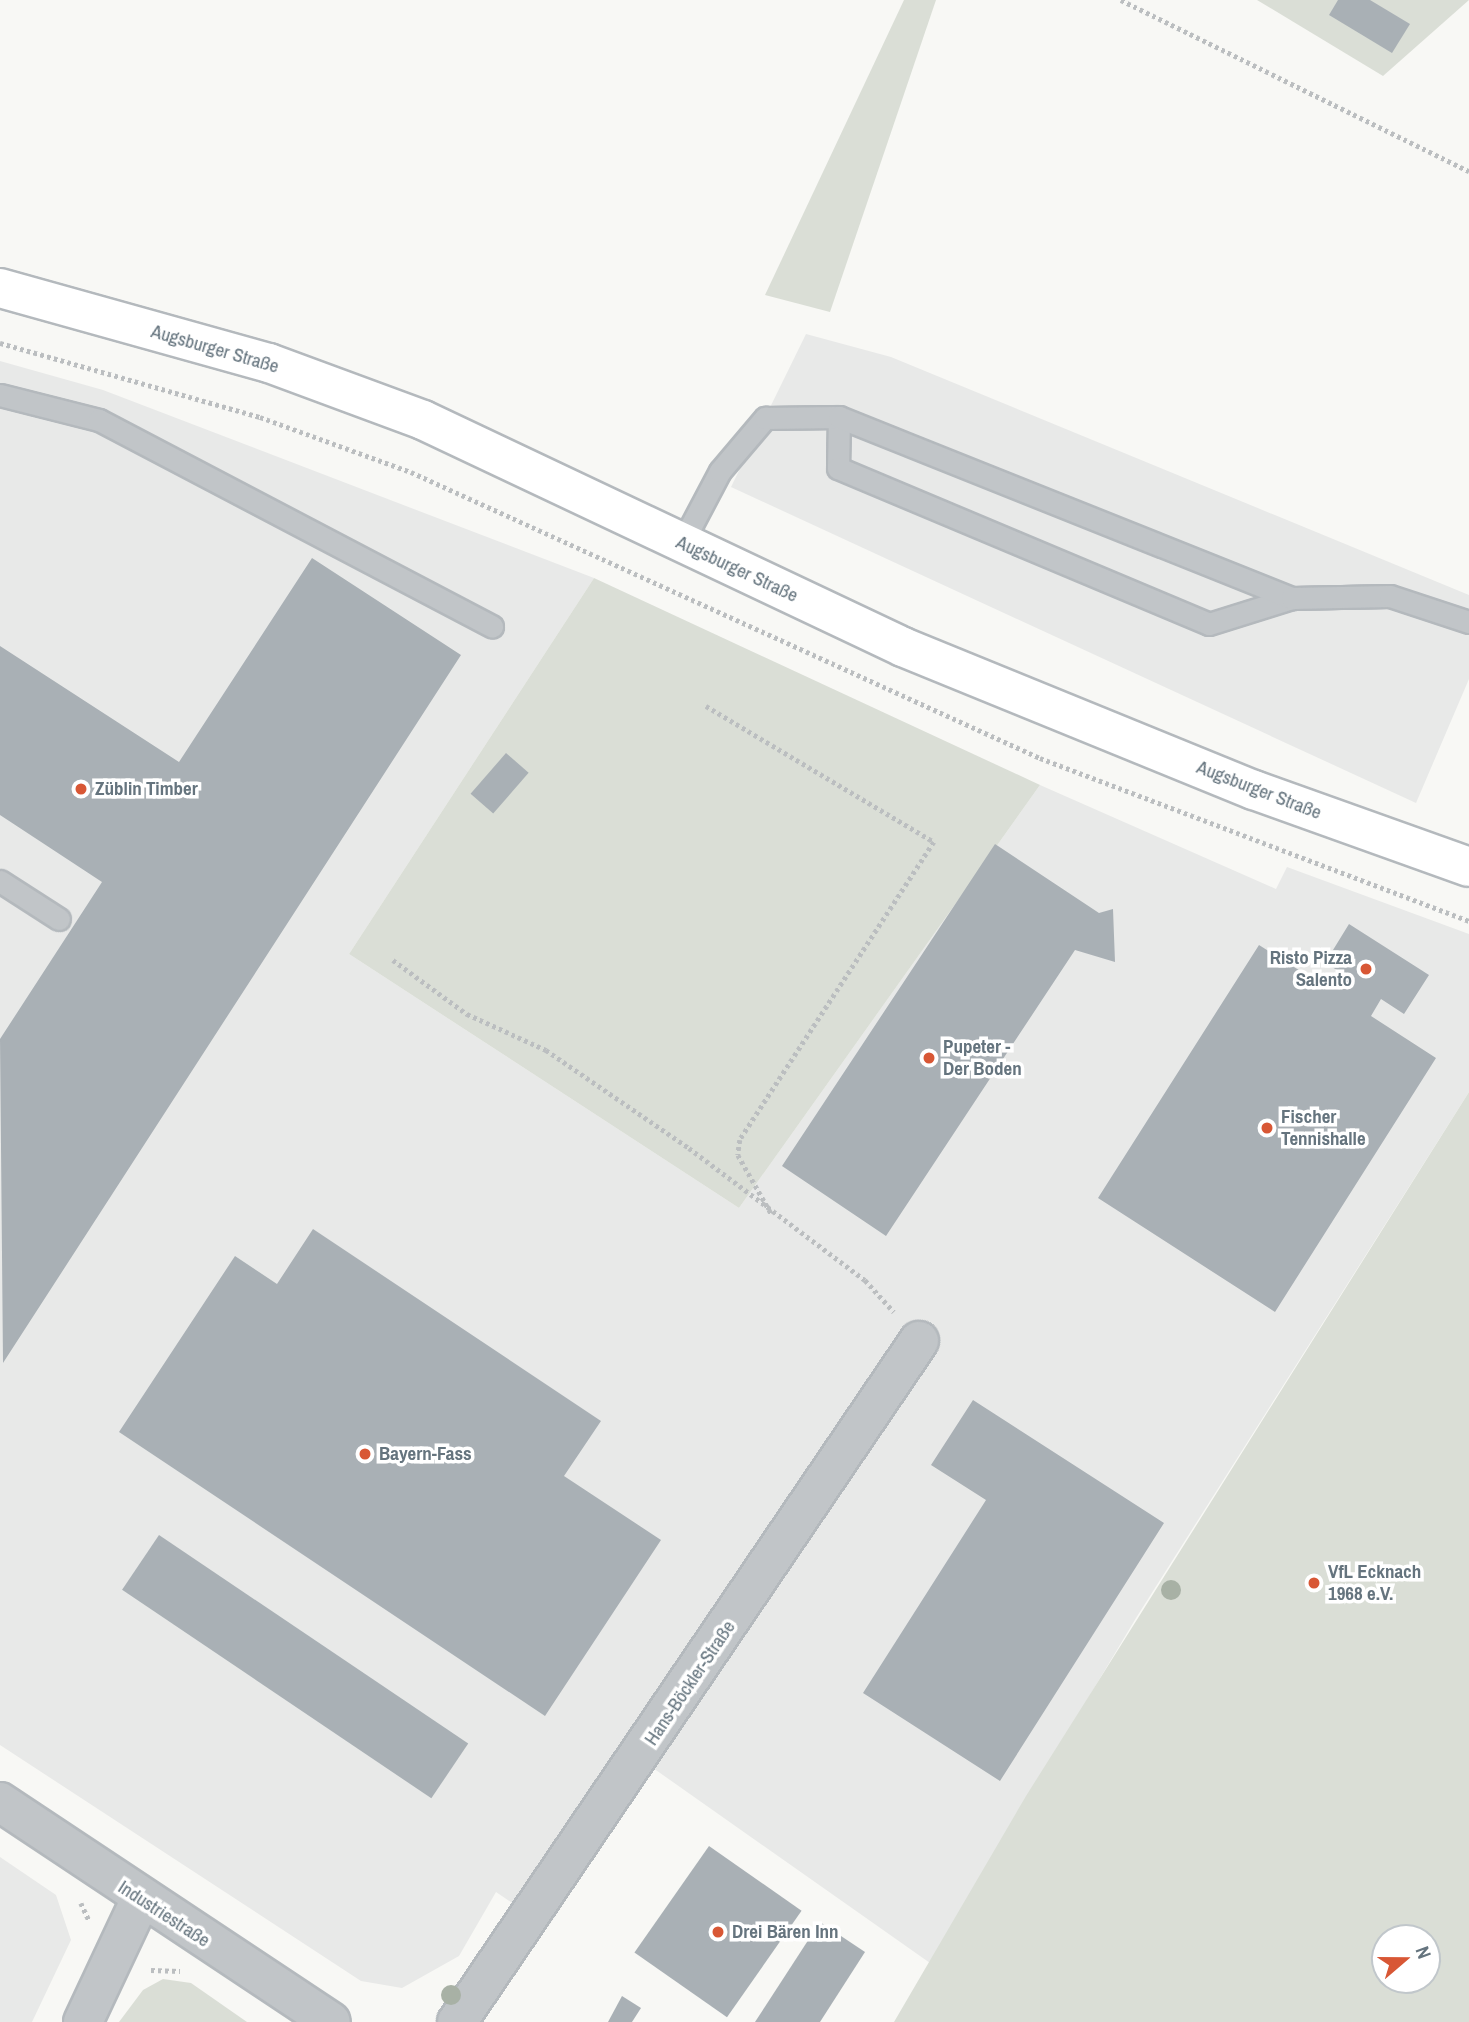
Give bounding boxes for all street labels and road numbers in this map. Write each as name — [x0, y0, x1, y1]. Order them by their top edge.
street label: Augsburger Straße — [149, 320, 281, 378]
street label: Augsburger Straße — [673, 531, 801, 607]
street label: Augsburger Straße — [1193, 756, 1325, 824]
street label: Hans-Böckler-Straße — [640, 1616, 740, 1750]
street label: Industriestraße — [114, 1876, 214, 1952]

